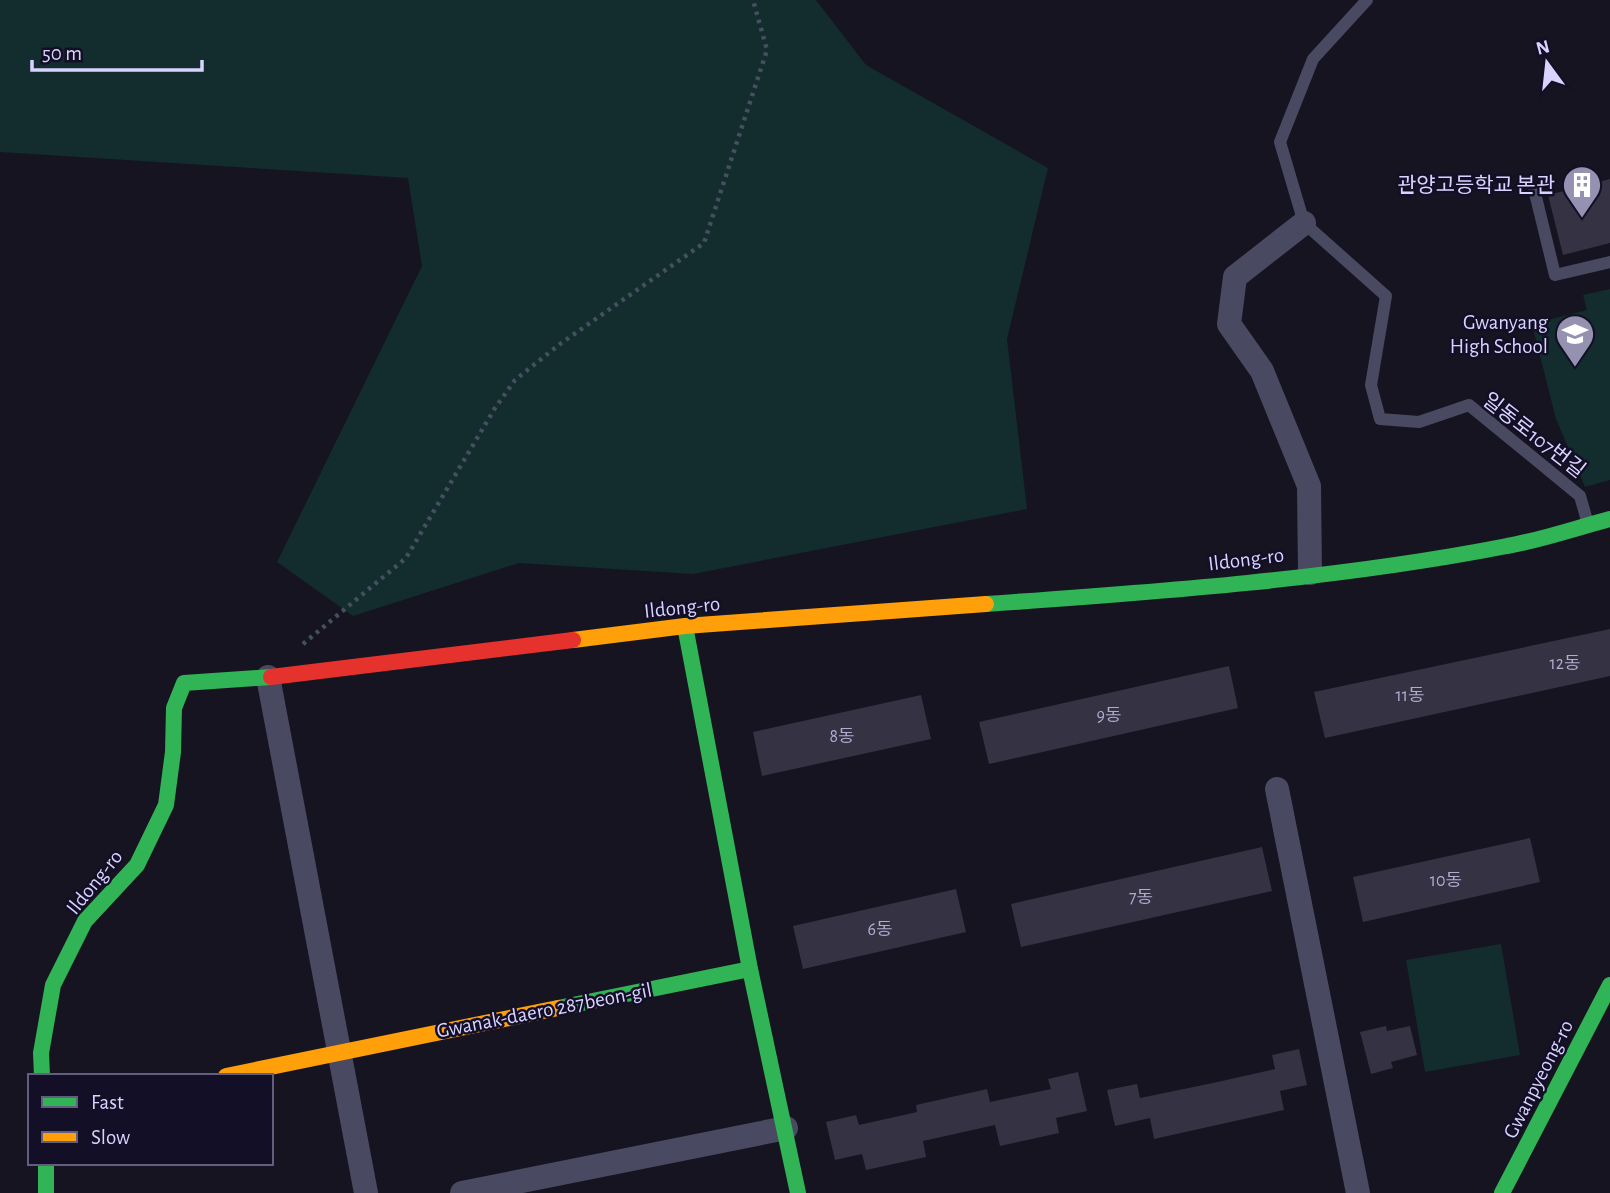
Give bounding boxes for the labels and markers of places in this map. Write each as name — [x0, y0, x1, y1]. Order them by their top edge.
building icon: 관양고등학교 본관 — [1561, 164, 1603, 219]
place label: 관양고등학교 본관 — [1397, 174, 1555, 196]
place label: Gwanyang High School — [1450, 312, 1549, 357]
school or university icon: Gwanyang High School — [1554, 313, 1596, 368]

